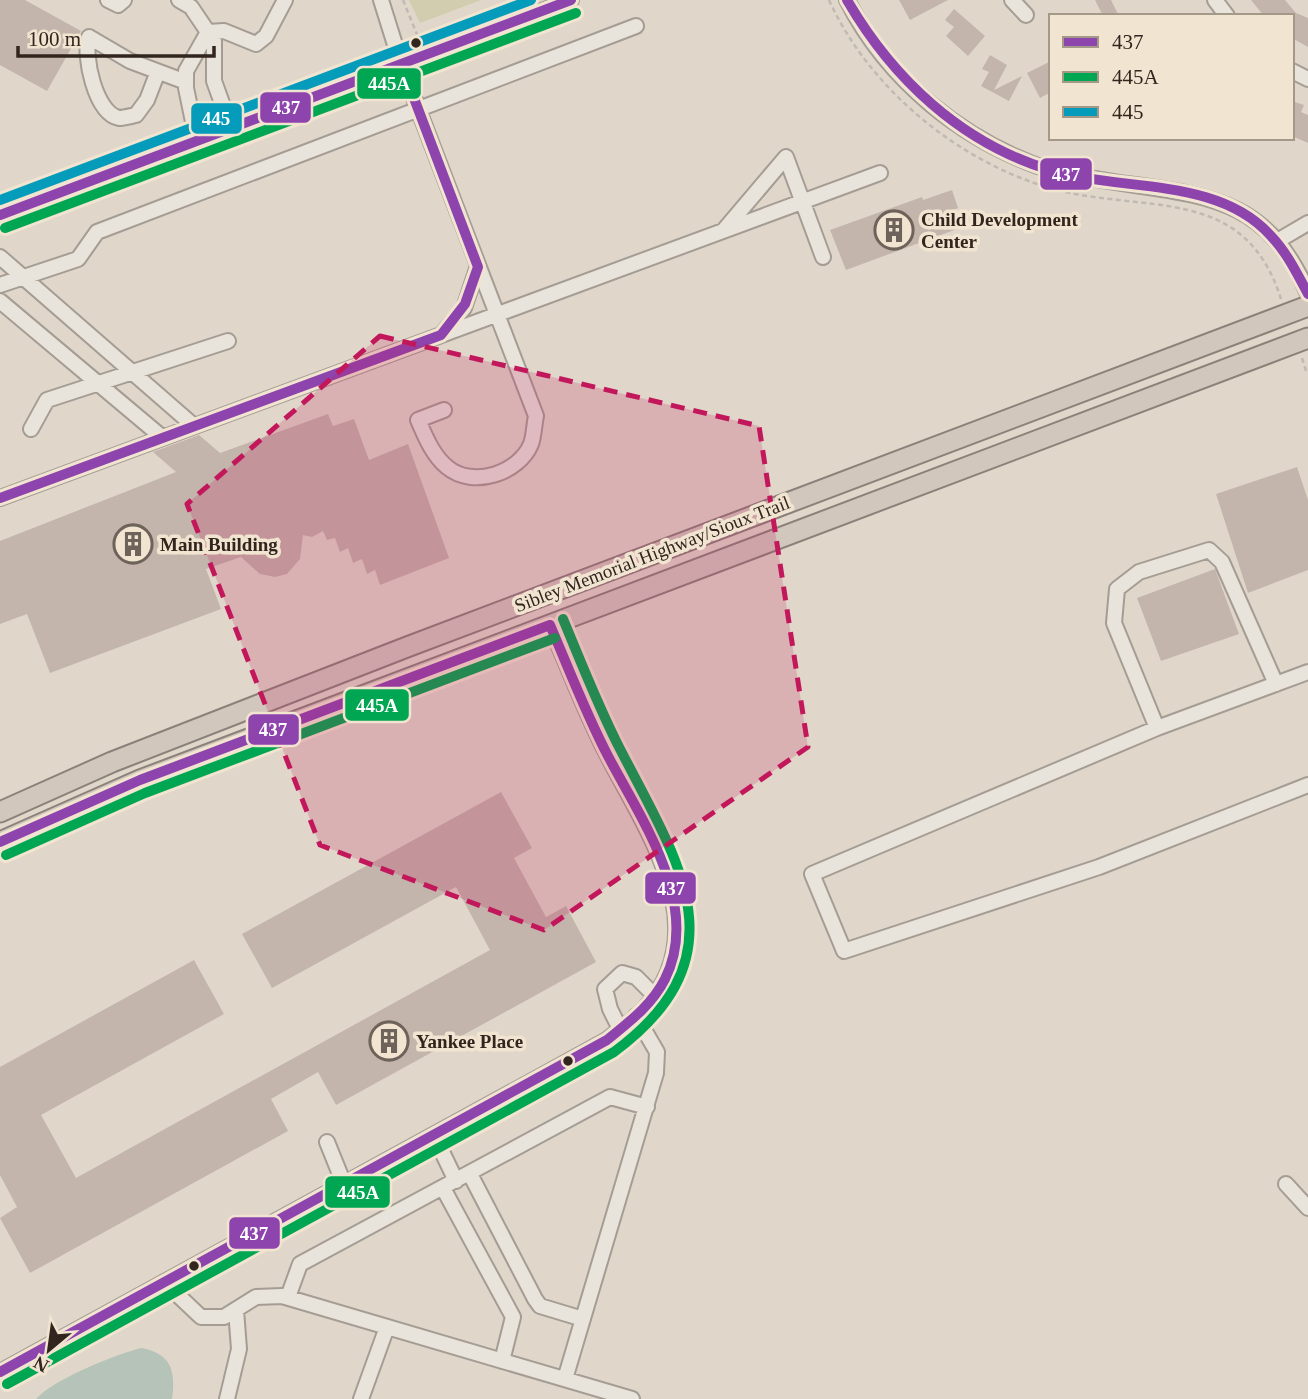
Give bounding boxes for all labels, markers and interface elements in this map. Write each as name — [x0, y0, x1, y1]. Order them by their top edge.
scale bar — [18, 14, 214, 58]
legend — [1049, 14, 1294, 140]
text: 100 m — [28, 27, 81, 51]
text: 437 — [1112, 30, 1144, 54]
unlabelled marker — [409, 36, 423, 50]
text: 445A — [1112, 65, 1160, 89]
line badge: 445A — [356, 67, 422, 100]
text: 445A — [368, 73, 410, 94]
line badge: 437 — [259, 91, 312, 124]
text: 437 — [272, 97, 301, 118]
text: 445 — [1112, 100, 1144, 124]
line badge: 445 — [190, 102, 243, 135]
text: 445 — [202, 108, 230, 129]
line badge: 437 — [1039, 157, 1093, 191]
text: 437 — [1052, 164, 1081, 185]
building icon: Child Development Center — [873, 209, 915, 251]
place label: Child Development Center — [921, 209, 1078, 252]
street label: Sibley Memorial Highway/Sioux Trail — [511, 492, 793, 616]
building icon: Main Building — [112, 523, 154, 565]
place label: Main Building — [160, 534, 278, 555]
line badge: 445A — [344, 688, 410, 722]
text: 445A — [356, 695, 398, 716]
line badge: 437 — [247, 713, 300, 746]
text: 437 — [259, 719, 288, 740]
line badge: 437 — [644, 871, 697, 905]
text: 437 — [657, 878, 686, 899]
building icon: Yankee Place — [368, 1020, 410, 1062]
place label: Yankee Place — [416, 1031, 523, 1052]
unlabelled marker — [561, 1054, 575, 1068]
line badge: 445A — [324, 1175, 391, 1209]
text: 445A — [337, 1182, 379, 1203]
line badge: 437 — [228, 1216, 281, 1250]
text: 437 — [240, 1223, 269, 1244]
unlabelled marker — [187, 1259, 201, 1273]
north arrow — [14, 1315, 84, 1385]
text: N — [30, 1352, 52, 1377]

